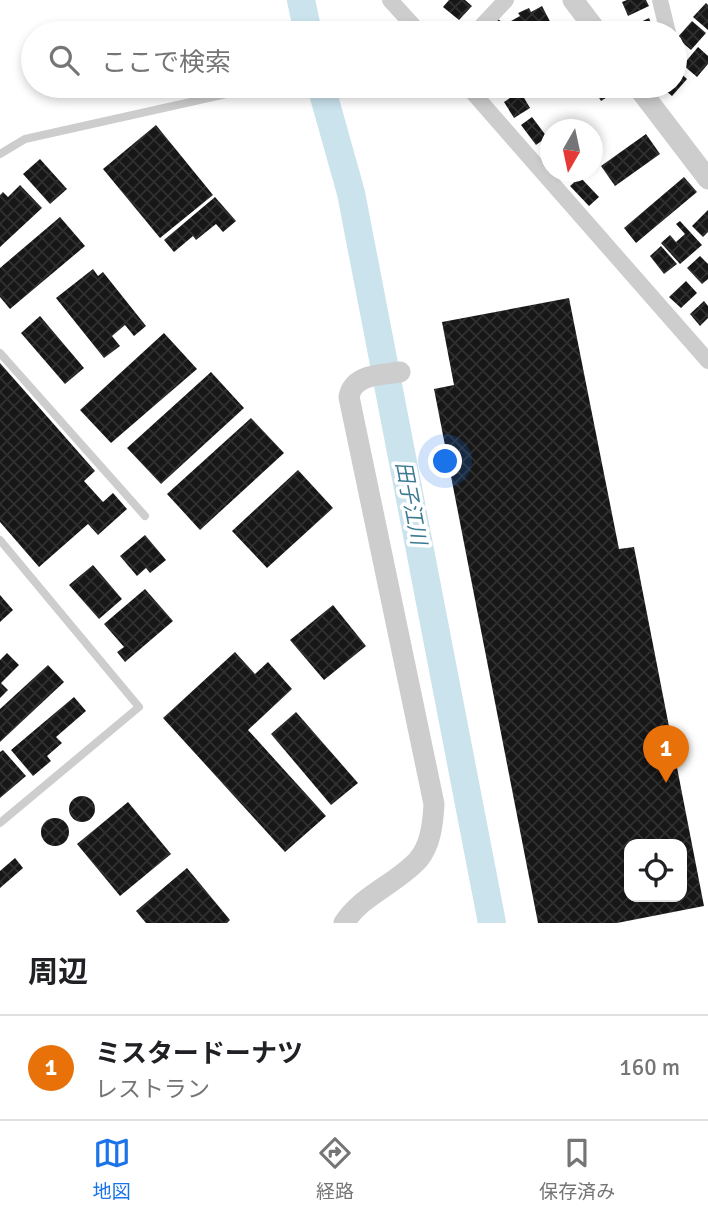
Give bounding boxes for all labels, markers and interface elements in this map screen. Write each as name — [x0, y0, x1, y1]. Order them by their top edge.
search box — [21, 21, 687, 98]
icon: search — [45, 41, 83, 79]
text: ここで検索 — [101, 47, 231, 79]
north arrow — [540, 119, 603, 182]
your location — [428, 444, 462, 478]
water label: 田子江川 — [390, 459, 432, 549]
pin: 1 — [643, 725, 689, 783]
map controls — [624, 839, 687, 902]
button: locate — [624, 839, 687, 902]
text: 周辺 — [28, 954, 88, 991]
text: ミスタードーナツ — [95, 1038, 303, 1070]
text: 1 — [45, 1053, 57, 1082]
text: 160 m — [619, 1053, 680, 1082]
text: レストラン — [95, 1075, 210, 1104]
tab: 地図 — [93, 1134, 131, 1204]
tab: 経路 — [316, 1134, 354, 1204]
tab: 保存済み — [539, 1134, 615, 1204]

